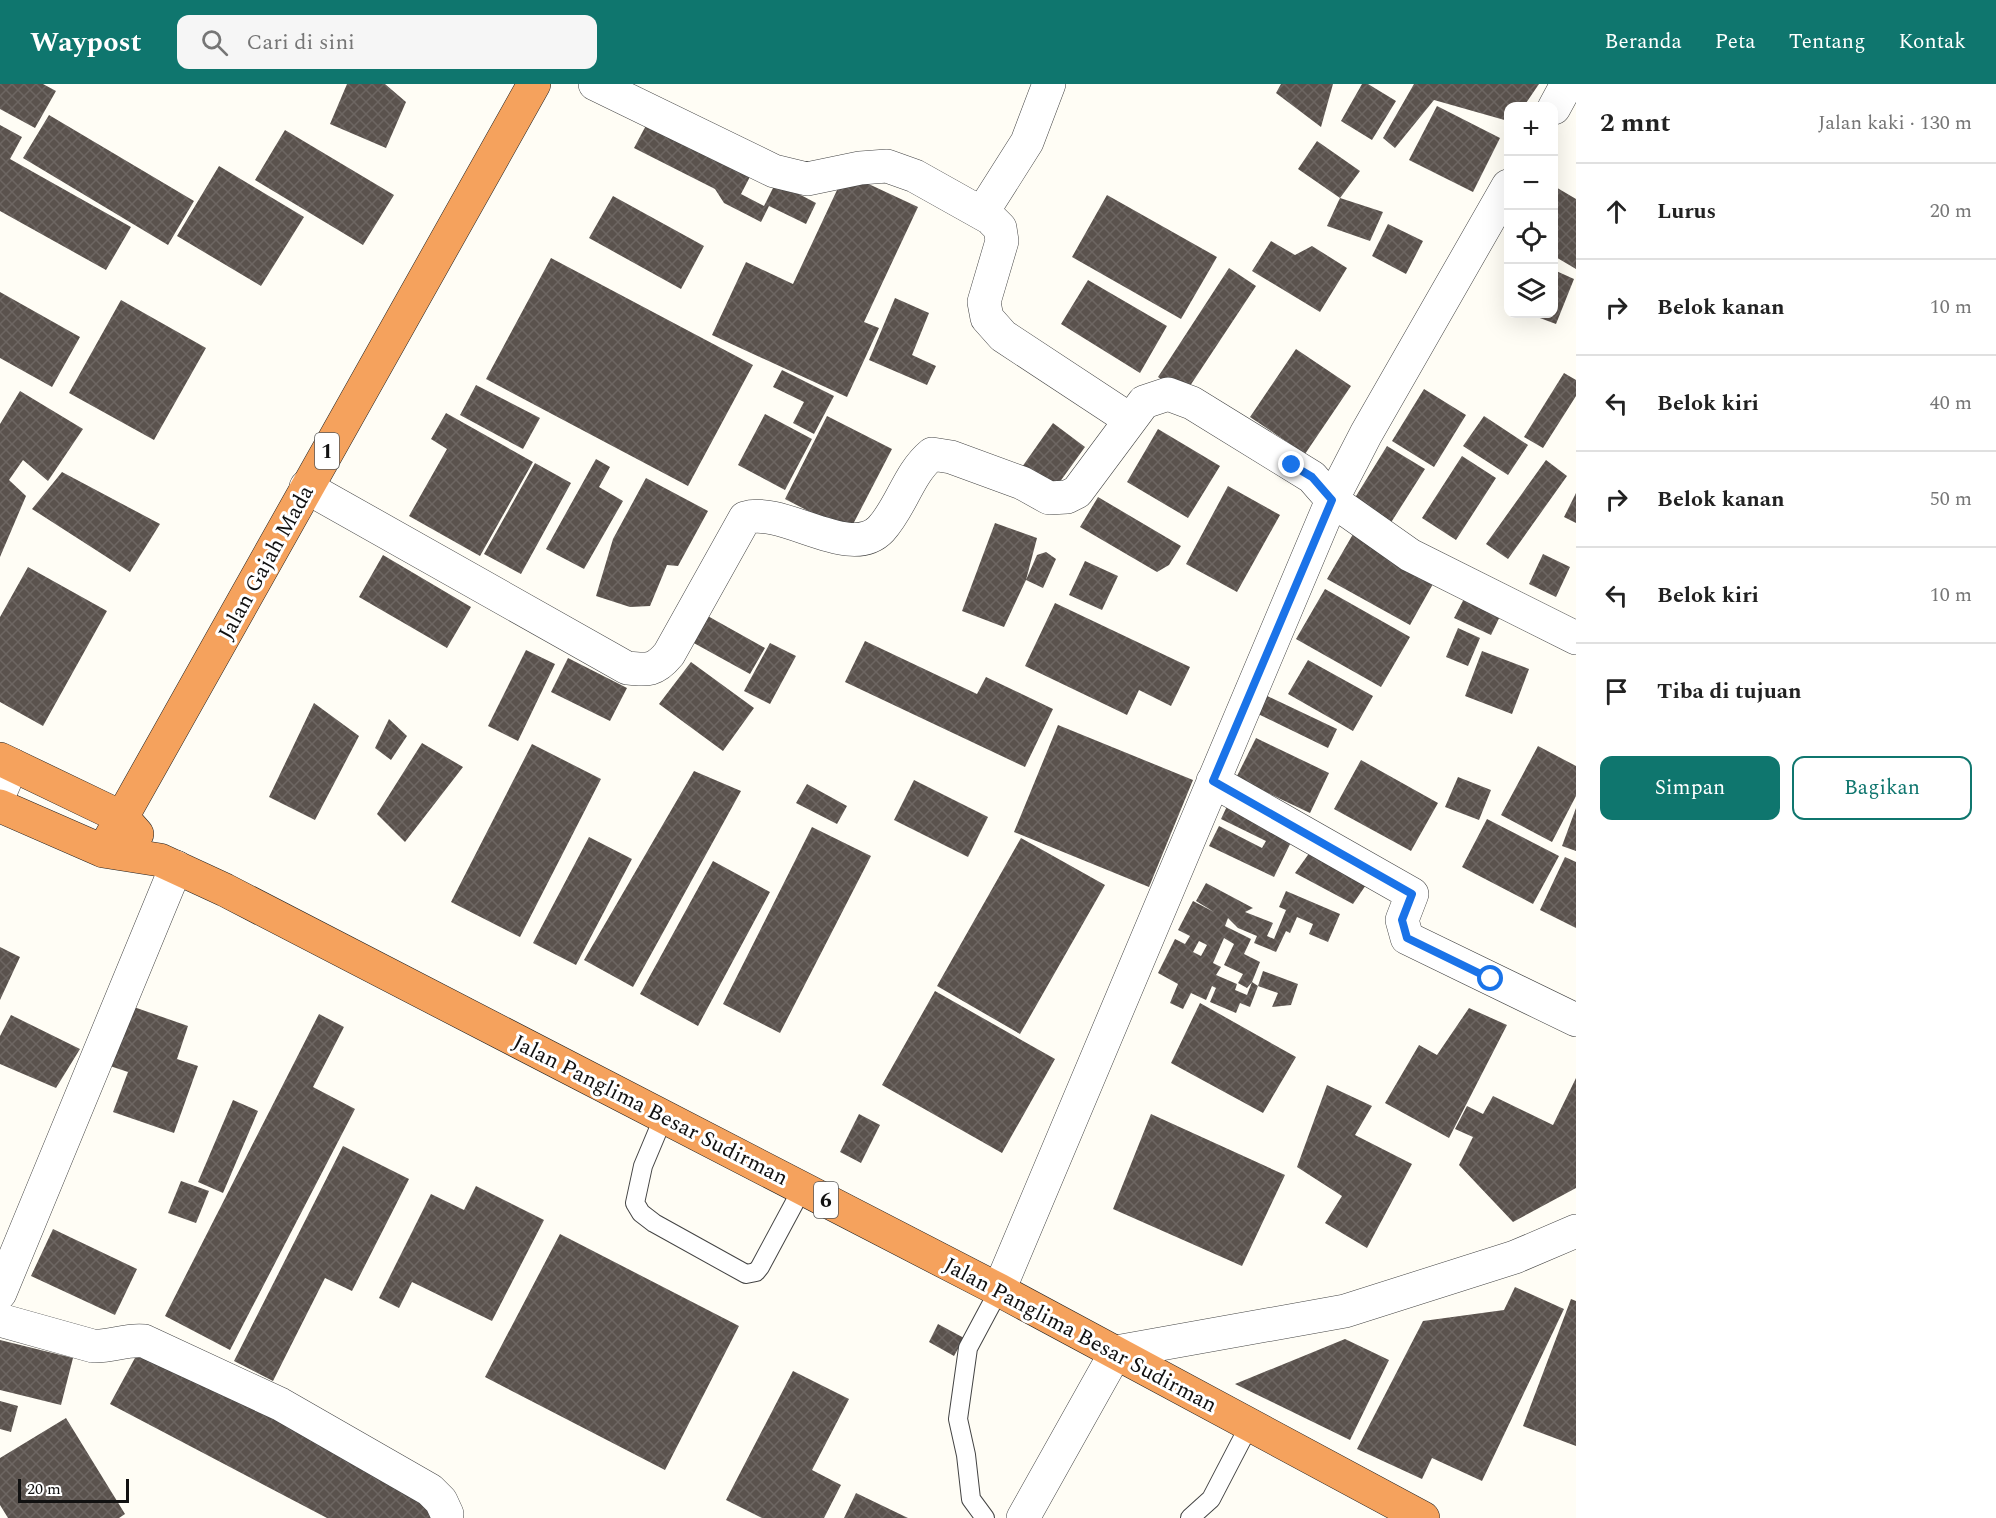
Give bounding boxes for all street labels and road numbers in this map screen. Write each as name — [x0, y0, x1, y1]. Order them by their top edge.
road number: 1 — [315, 433, 339, 469]
street label: Jalan Gajah Mada — [210, 479, 323, 646]
street label: Jalan Panglima Besar Sudirman — [507, 1026, 794, 1194]
road number: 6 — [814, 1182, 838, 1218]
street label: Jalan Panglima Besar Sudirman — [938, 1249, 1223, 1422]

